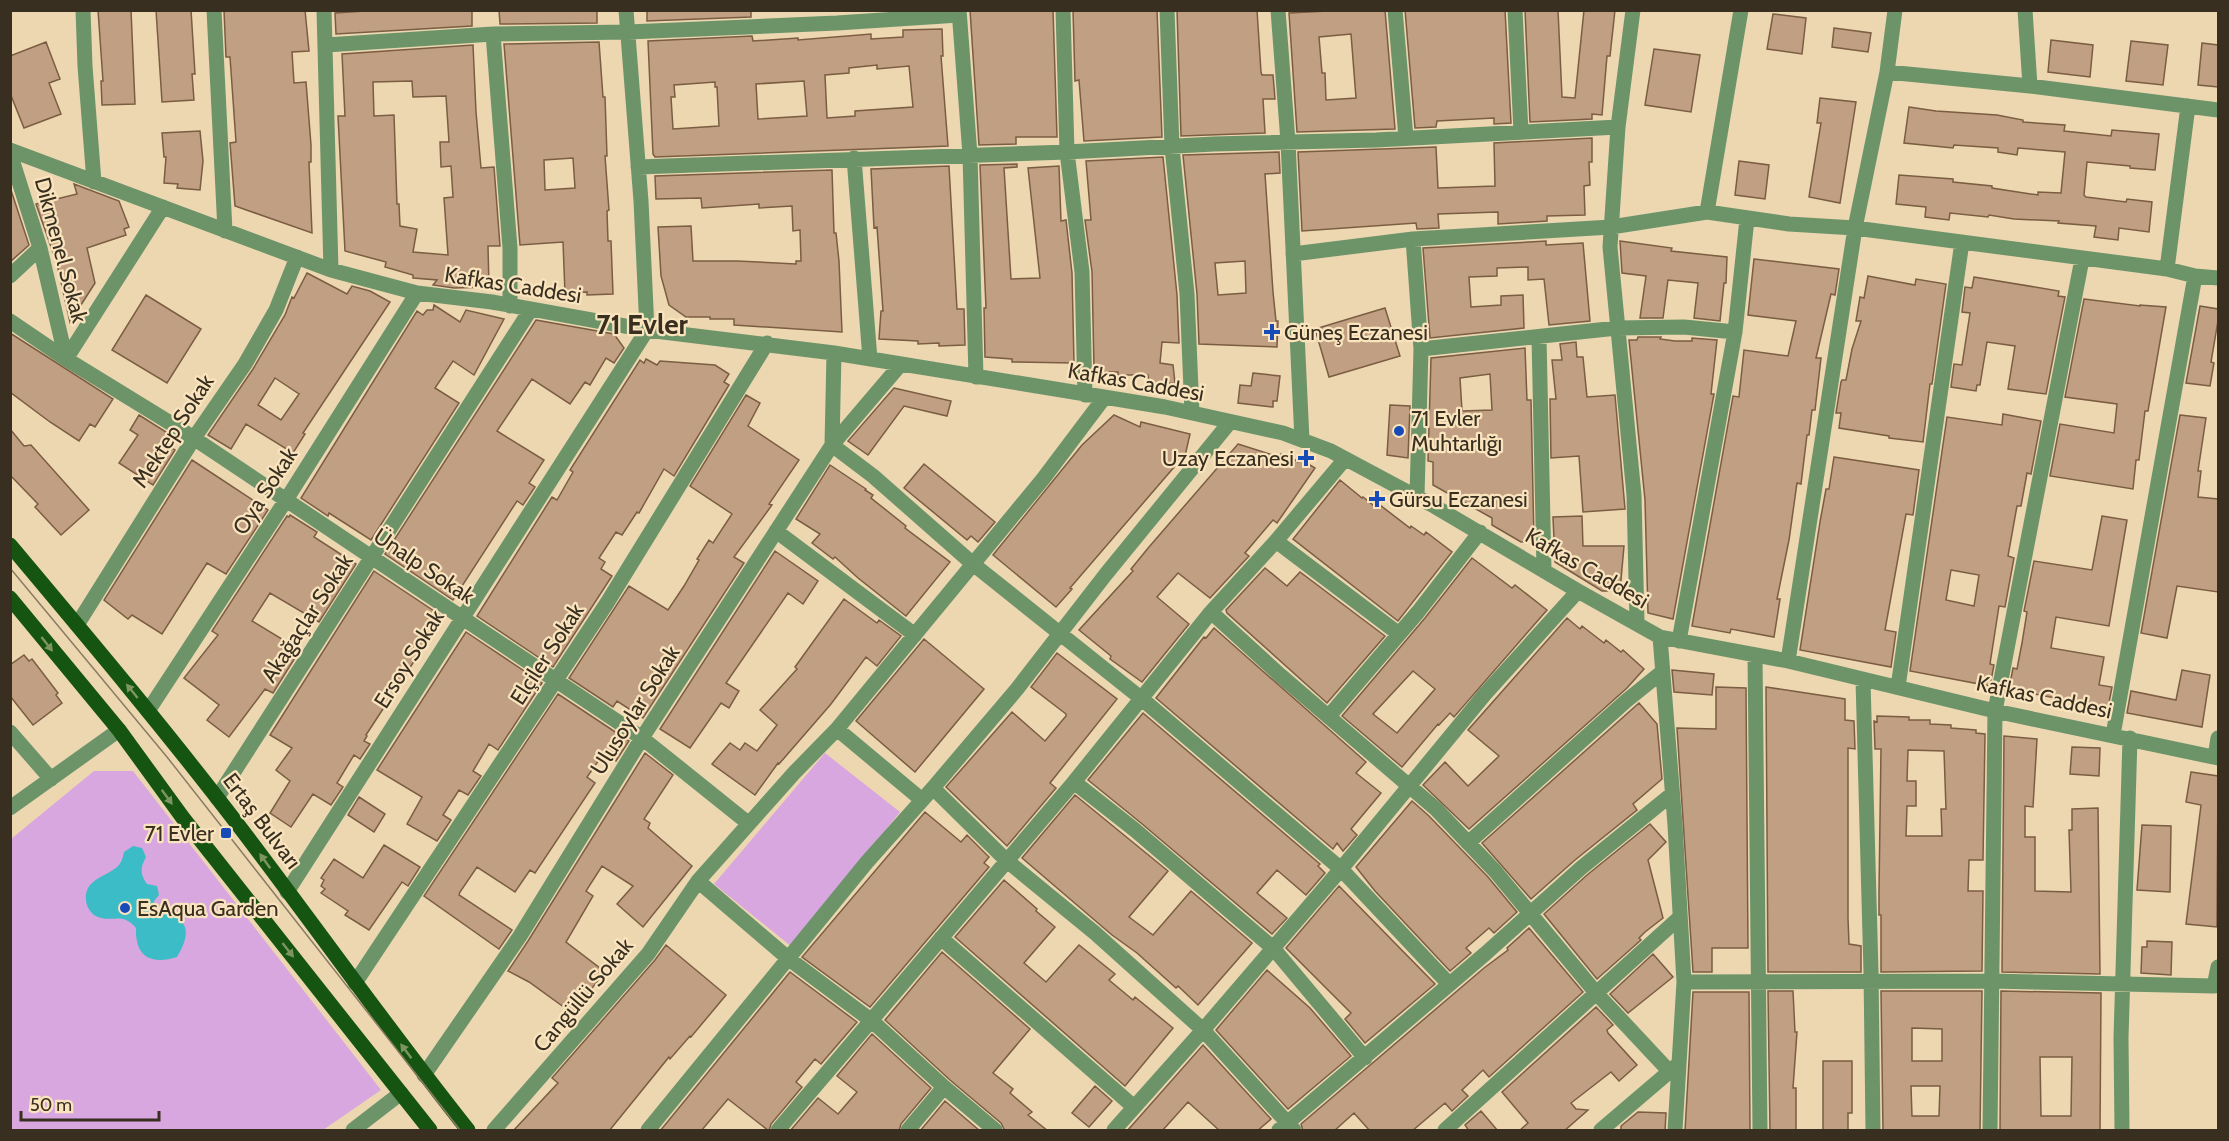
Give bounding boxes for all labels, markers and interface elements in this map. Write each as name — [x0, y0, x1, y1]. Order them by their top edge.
street label: Dikmenel Sokak — [29, 174, 93, 326]
street label: Kafkas Caddesi — [443, 261, 583, 309]
district label: 71 Evler — [596, 307, 689, 341]
place label: Güneş Eczanesi — [1284, 319, 1428, 346]
marker: Güneş Eczanesi — [1265, 325, 1279, 339]
street label: Kafkas Caddesi — [1066, 357, 1206, 407]
street label: Mektep Sokak — [126, 369, 220, 493]
place label: 71 Evler Muhtarlığı — [1411, 405, 1502, 457]
marker: 71 Evler Muhtarlığı — [1392, 424, 1406, 438]
street label: Oya Sokak — [227, 442, 303, 540]
place label: Uzay Eczanesi — [1162, 445, 1294, 472]
marker: Uzay Eczanesi — [1299, 451, 1313, 465]
place label: Gürsu Eczanesi — [1389, 486, 1528, 513]
marker: Gürsu Eczanesi — [1370, 492, 1384, 506]
street label: Ünalp Sokak — [368, 522, 480, 610]
street label: Kafkas Caddesi — [1520, 522, 1654, 614]
street label: Akağaçlar Sokak — [255, 548, 359, 687]
street label: Elçiler Sokak — [504, 598, 590, 710]
street label: Ersoy Sokak — [368, 605, 450, 713]
one-way arrow — [40, 636, 52, 651]
street label: Ulusoylar Sokak — [585, 640, 686, 780]
street label: Kafkas Caddesi — [1974, 669, 2114, 725]
one-way arrow — [125, 683, 138, 699]
street label: Ertaş Bulvarı — [217, 768, 307, 874]
one-way arrow — [161, 789, 173, 804]
place label: 71 Evler — [145, 820, 214, 847]
marker: 71 Evler — [219, 826, 233, 840]
one-way arrow — [259, 854, 271, 870]
place label: EsAqua Garden — [137, 895, 279, 922]
marker: EsAqua Garden — [118, 901, 132, 915]
street label: Cangüllü Sokak — [527, 932, 639, 1058]
one-way arrow — [281, 942, 294, 958]
one-way arrow — [401, 1044, 413, 1059]
scale bar — [21, 1084, 159, 1122]
text: 50 m — [30, 1094, 72, 1116]

